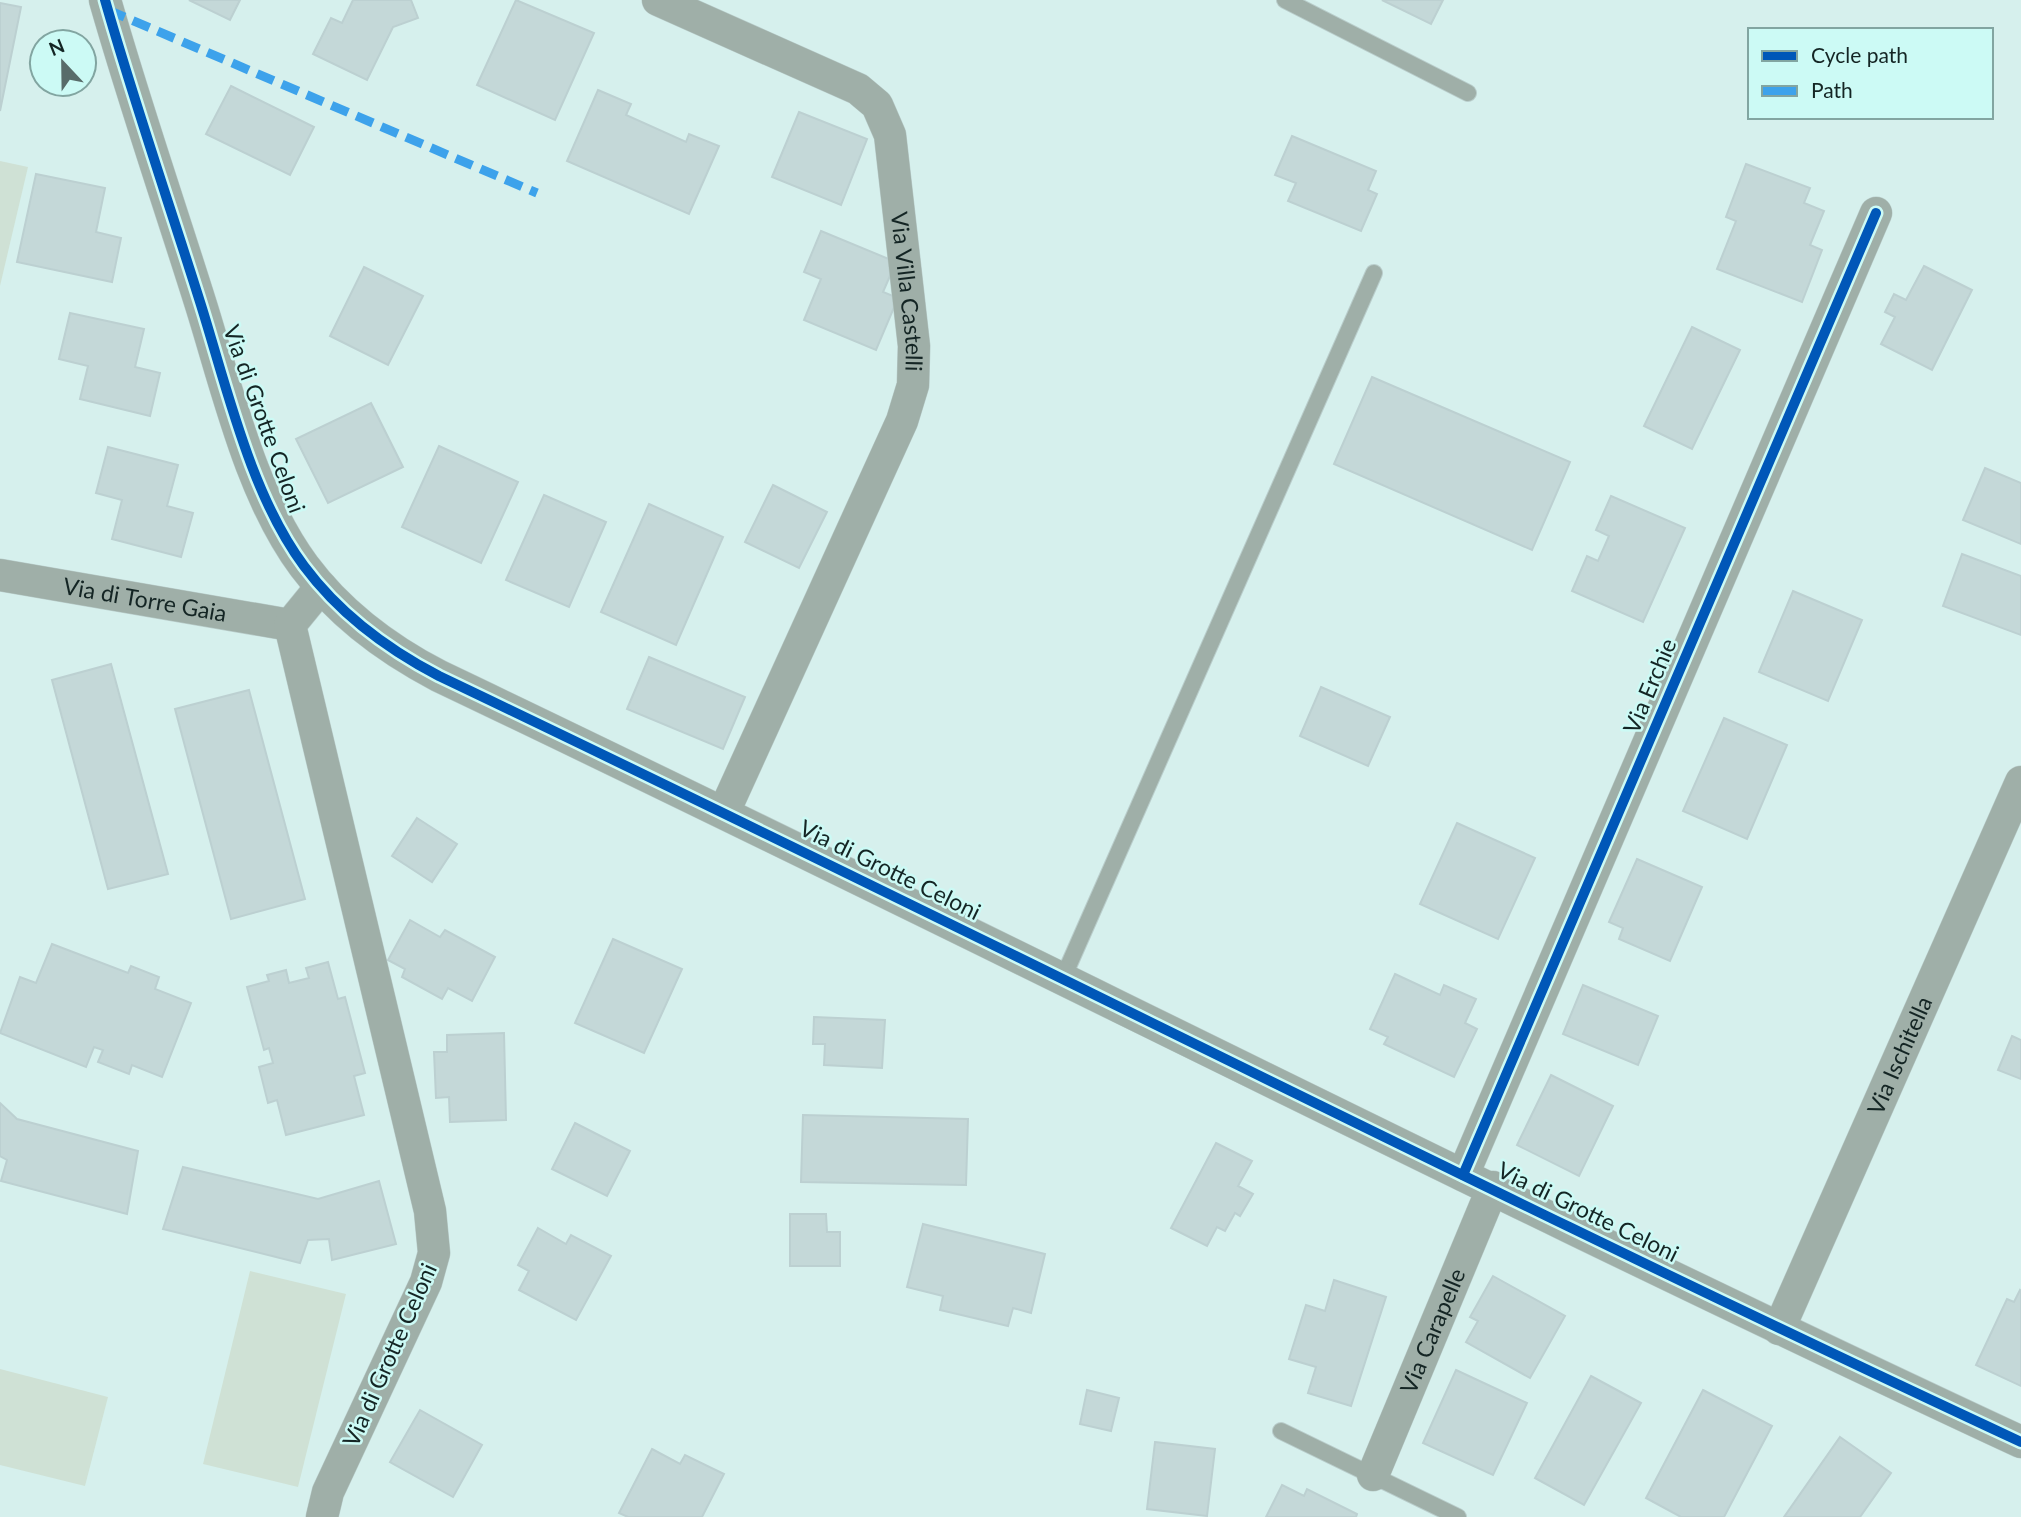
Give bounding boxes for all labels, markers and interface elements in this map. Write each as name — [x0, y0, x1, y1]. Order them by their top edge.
north arrow — [28, 28, 98, 98]
legend — [1748, 28, 1993, 119]
text: N — [45, 33, 68, 60]
text: Cycle path — [1811, 42, 1908, 67]
text: Path — [1811, 77, 1853, 102]
street label: Via Villa Castelli — [886, 210, 929, 372]
street label: Via di Grotte Celoni — [218, 321, 312, 516]
street label: Via di Torre Gaia — [61, 571, 229, 627]
street label: Via Erchie — [1617, 634, 1682, 737]
street label: Via di Grotte Celoni — [795, 813, 985, 925]
street label: Via Ischitella — [1861, 992, 1937, 1119]
street label: Via di Grotte Celoni — [1493, 1155, 1683, 1267]
street label: Via di Grotte Celoni — [336, 1259, 442, 1451]
street label: Via Carapelle — [1394, 1264, 1471, 1397]

